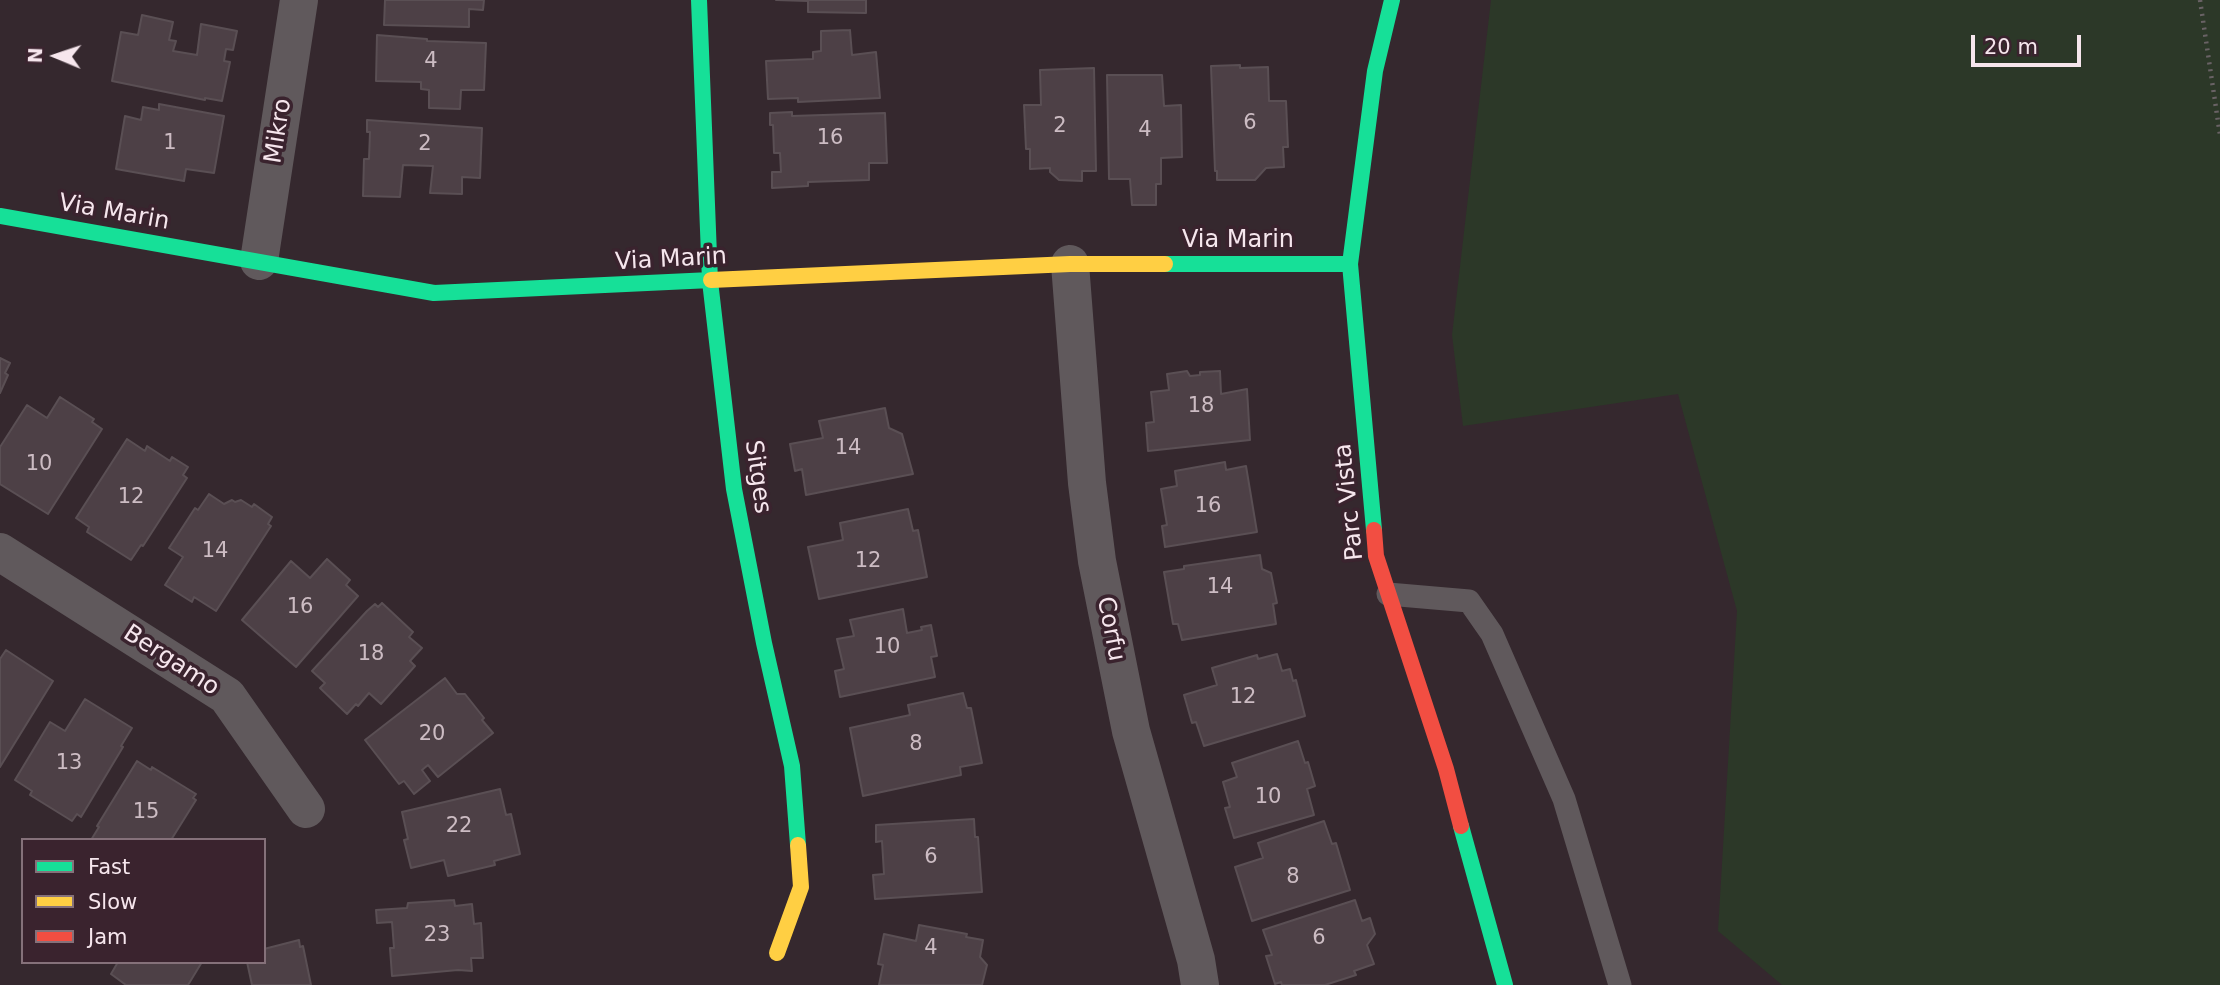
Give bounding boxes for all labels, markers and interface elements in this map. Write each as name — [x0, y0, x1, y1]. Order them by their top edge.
north arrow — [21, 21, 91, 91]
scale bar — [1975, 21, 2085, 65]
text: 20 m — [1984, 35, 2038, 59]
text: N — [24, 47, 46, 64]
house number: 4 — [424, 49, 438, 75]
street label: Mikro — [260, 97, 298, 165]
house number: 6 — [1243, 111, 1257, 137]
house number: 2 — [1053, 114, 1067, 140]
house number: 4 — [1138, 118, 1152, 144]
house number: 16 — [817, 126, 843, 152]
house number: 1 — [163, 131, 177, 157]
house number: 2 — [418, 132, 432, 158]
street label: Via Marin — [56, 189, 172, 237]
street label: Via Marin — [1182, 227, 1294, 255]
street label: Via Marin — [614, 243, 728, 277]
house number: 18 — [1188, 394, 1214, 420]
house number: 14 — [835, 436, 861, 462]
street label: Sitges — [738, 438, 776, 516]
street label: Parc Vista — [1330, 442, 1370, 562]
house number: 10 — [26, 452, 52, 478]
house number: 12 — [118, 485, 144, 511]
house number: 16 — [1195, 494, 1221, 520]
house number: 14 — [202, 539, 228, 565]
house number: 12 — [855, 549, 881, 575]
house number: 14 — [1207, 575, 1233, 601]
street label: Corfu — [1090, 594, 1130, 664]
house number: 16 — [287, 595, 313, 621]
street label: Bergamo — [118, 619, 224, 703]
house number: 10 — [874, 635, 900, 661]
house number: 18 — [358, 642, 384, 668]
house number: 12 — [1230, 685, 1256, 711]
house number: 20 — [419, 722, 445, 748]
house number: 8 — [909, 732, 923, 758]
house number: 13 — [56, 751, 82, 777]
house number: 10 — [1255, 785, 1281, 811]
house number: 15 — [133, 800, 159, 826]
house number: 22 — [446, 814, 472, 840]
legend — [21, 838, 266, 964]
house number: 6 — [924, 845, 938, 871]
text: Fast — [88, 855, 130, 879]
house number: 8 — [1286, 865, 1300, 891]
text: Slow — [88, 890, 137, 914]
house number: 23 — [424, 923, 450, 949]
text: Jam — [88, 925, 128, 949]
house number: 6 — [1312, 926, 1326, 952]
house number: 4 — [924, 936, 938, 962]

